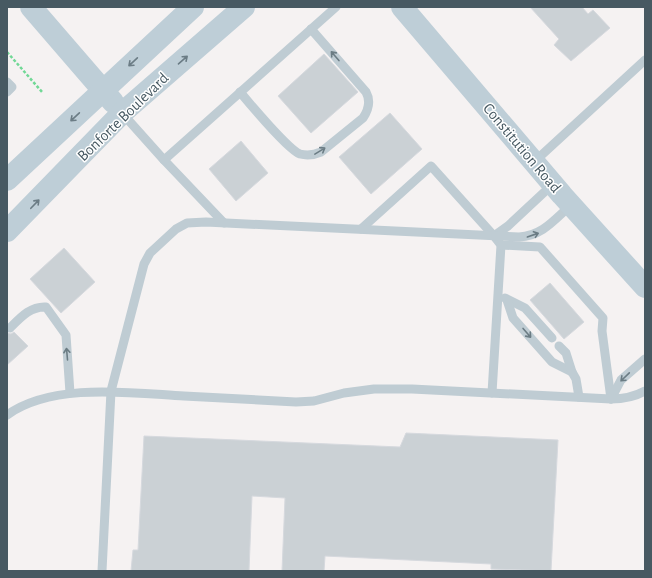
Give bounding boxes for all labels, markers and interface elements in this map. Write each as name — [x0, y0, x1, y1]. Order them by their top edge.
one-way arrow — [330, 51, 339, 62]
one-way arrow — [178, 56, 188, 65]
one-way arrow — [128, 58, 139, 67]
street label: Bonforte Boulevard — [74, 70, 172, 164]
street label: Constitution Road — [480, 100, 564, 196]
one-way arrow — [70, 112, 80, 121]
one-way arrow — [314, 147, 326, 155]
one-way arrow — [30, 199, 40, 209]
one-way arrow — [526, 230, 538, 238]
one-way arrow — [522, 327, 531, 338]
one-way arrow — [64, 348, 71, 361]
one-way arrow — [620, 372, 630, 381]

